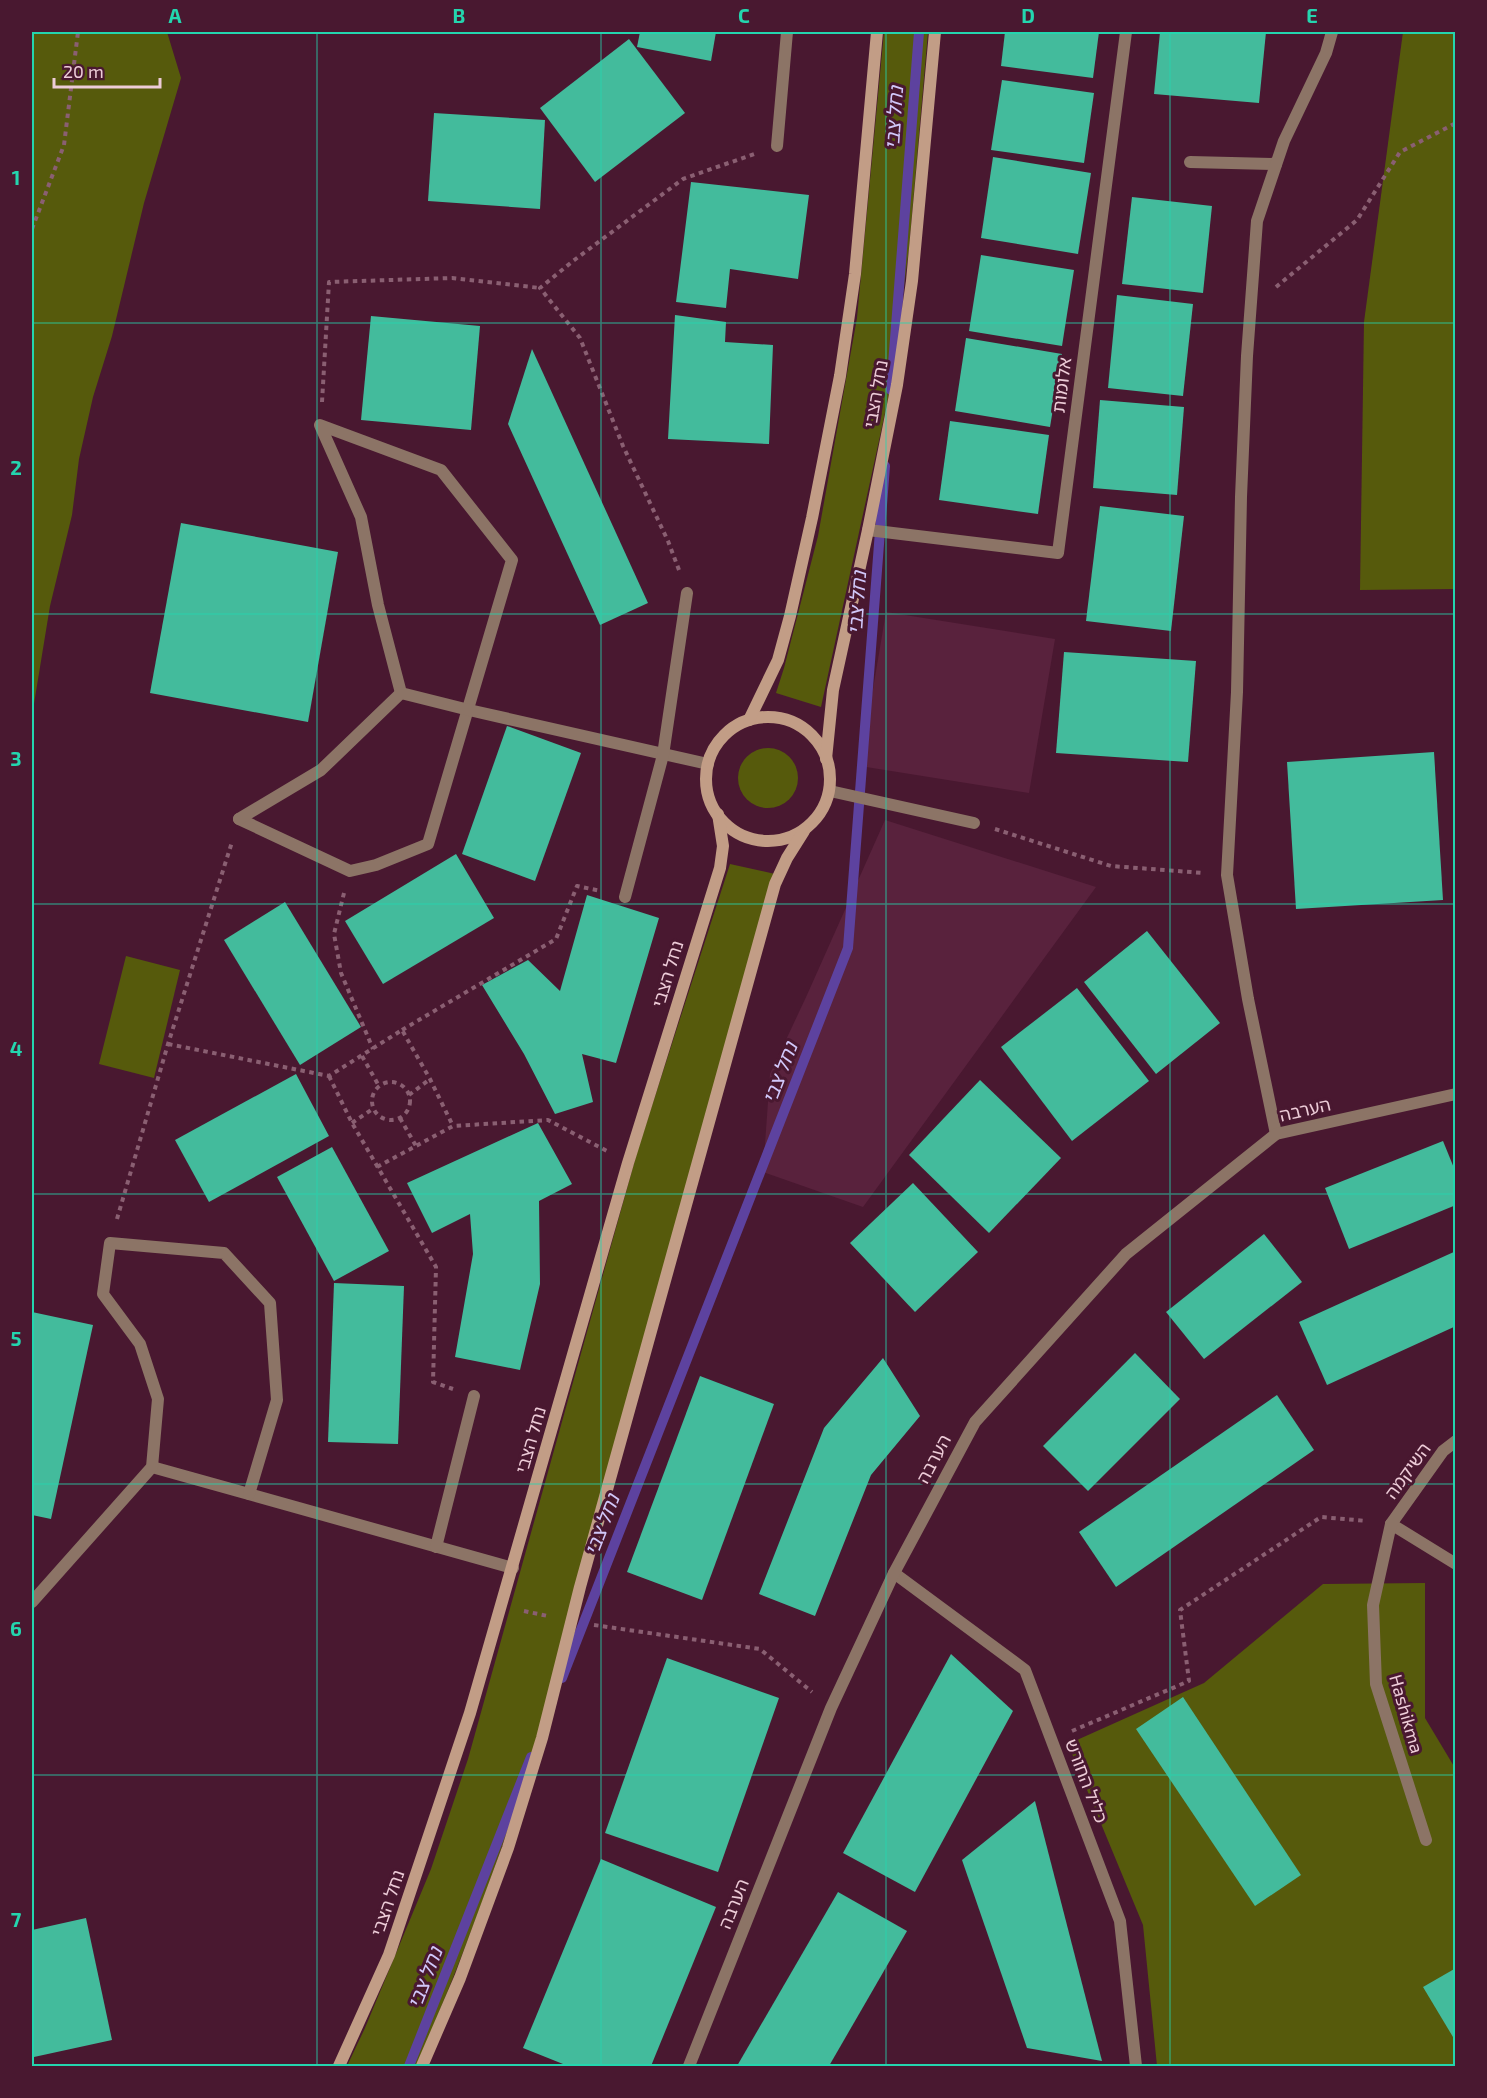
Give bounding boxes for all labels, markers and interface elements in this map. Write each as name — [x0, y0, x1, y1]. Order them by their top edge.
text: A — [168, 3, 182, 27]
text: B — [453, 3, 465, 27]
text: C — [738, 3, 750, 27]
text: D — [1021, 3, 1035, 27]
text: E — [1306, 3, 1318, 27]
scale bar — [54, 51, 160, 89]
text: 20 m — [63, 60, 104, 82]
water label: נחל צבי — [879, 84, 907, 151]
text: 1 — [12, 165, 20, 189]
street label: אלומות — [1047, 356, 1075, 414]
street label: נחל הצבי — [858, 358, 892, 430]
text: 2 — [10, 455, 22, 479]
water label: נחל צבי — [842, 569, 870, 636]
text: 3 — [10, 746, 22, 770]
street label: נחל הצבי — [646, 938, 688, 1010]
text: 4 — [10, 1036, 23, 1060]
water label: נחל צבי — [756, 1037, 802, 1107]
street label: הערבה — [1277, 1092, 1333, 1126]
text: 5 — [10, 1326, 22, 1350]
street label: נחל הצבי — [510, 1404, 550, 1476]
street label: הערבה — [911, 1430, 955, 1487]
street label: השיקמה — [1379, 1438, 1435, 1503]
water label: נחל צבי — [578, 1489, 624, 1559]
text: 6 — [10, 1616, 22, 1640]
street label: Hashikma — [1385, 1672, 1429, 1756]
street label: כליל החורש — [1061, 1735, 1113, 1826]
street label: נחל הצבי — [365, 1867, 409, 1939]
street label: הערבה — [713, 1875, 753, 1932]
text: 7 — [11, 1907, 22, 1931]
water label: נחל צבי — [401, 1942, 447, 2012]

